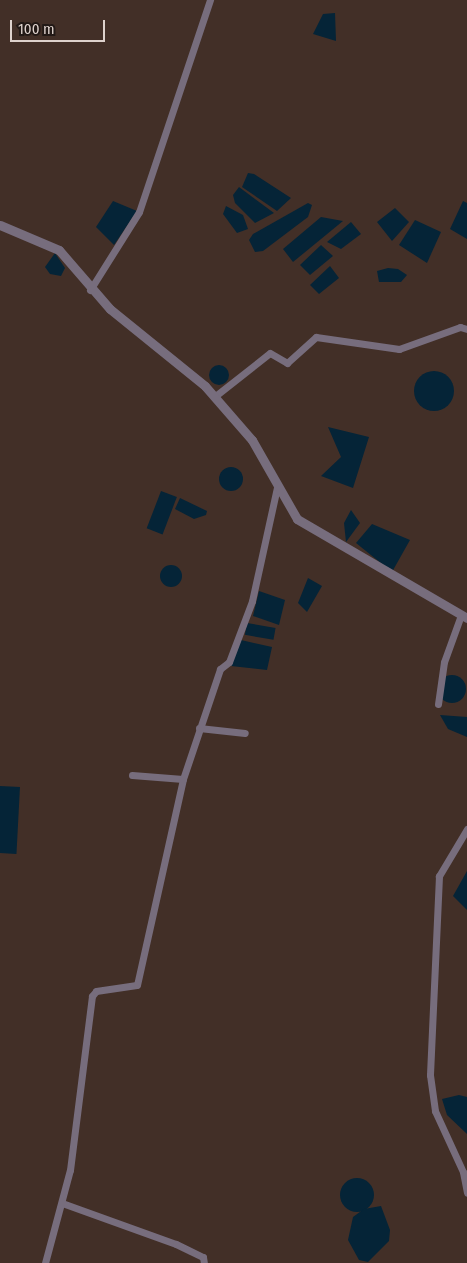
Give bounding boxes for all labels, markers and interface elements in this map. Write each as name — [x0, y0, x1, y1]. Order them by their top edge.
scale bar — [12, 10, 108, 42]
text: 100 m — [18, 20, 55, 38]

